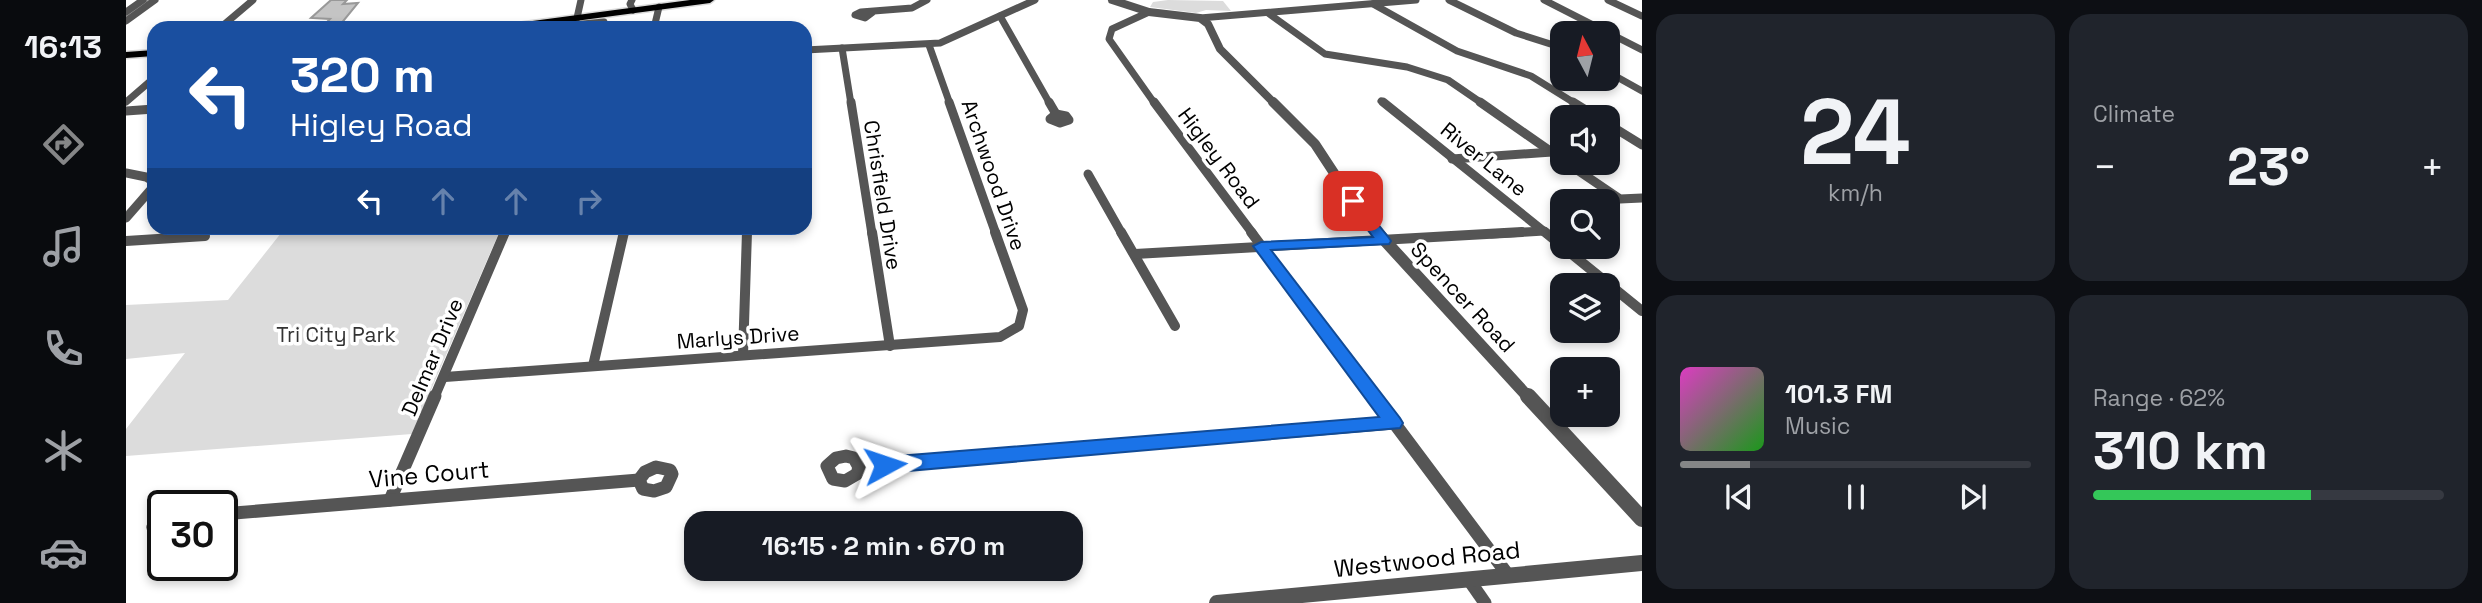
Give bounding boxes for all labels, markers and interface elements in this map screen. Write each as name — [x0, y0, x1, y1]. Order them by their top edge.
north arrow — [1550, 21, 1620, 91]
map controls — [1550, 21, 1620, 427]
text: 16:13 — [24, 27, 102, 67]
text: 320 m — [290, 44, 435, 106]
icon: left — [175, 49, 266, 140]
text: 24 — [1800, 74, 1911, 191]
street label: Archwood Drive — [956, 96, 1032, 254]
text: Climate — [2093, 99, 2175, 129]
street label: Higley Road — [1172, 102, 1266, 214]
text: Higley Road — [290, 105, 473, 145]
button: sound — [1550, 105, 1620, 175]
street label: River Lane — [1435, 116, 1533, 202]
street label: Chrisfield Drive — [858, 118, 908, 272]
icon: directions — [39, 120, 88, 169]
text: 23° — [2227, 134, 2310, 200]
text: − — [2093, 143, 2117, 191]
text: + — [2420, 143, 2444, 191]
pin — [1323, 171, 1383, 231]
text: km/h — [1828, 178, 1883, 208]
icon: left — [351, 182, 389, 220]
icon: ahead — [424, 182, 462, 220]
icon: ahead — [497, 182, 535, 220]
icon: right — [570, 182, 608, 220]
icon: arrive — [1334, 182, 1372, 220]
button: search — [1550, 189, 1620, 259]
icon: music — [39, 222, 88, 271]
street label: Spencer Road — [1405, 236, 1521, 358]
button: layers — [1550, 273, 1620, 343]
street label: Delmar Drive — [395, 294, 469, 420]
street label: Marlys Drive — [676, 319, 800, 355]
park label: Tri City Park — [276, 321, 396, 348]
icon: phone — [39, 324, 88, 373]
button: + — [1550, 357, 1620, 427]
text: 101.3 FM — [1785, 377, 1892, 411]
text: Range · 62% — [2093, 383, 2225, 413]
text: Music — [1785, 411, 1850, 441]
text: 310 km — [2093, 418, 2268, 484]
icon: climate — [39, 426, 88, 475]
position arrow — [848, 428, 922, 502]
street label: Vine Court — [367, 453, 491, 495]
icon: previous — [1720, 478, 1758, 516]
icon: pause — [1837, 478, 1875, 516]
icon: next — [1954, 478, 1992, 516]
speed limit sign: 30 — [147, 490, 238, 581]
icon: car — [39, 528, 88, 577]
text: 16:15 · 2 min · 670 m — [762, 529, 1005, 563]
street label: Westwood Road — [1332, 534, 1522, 584]

